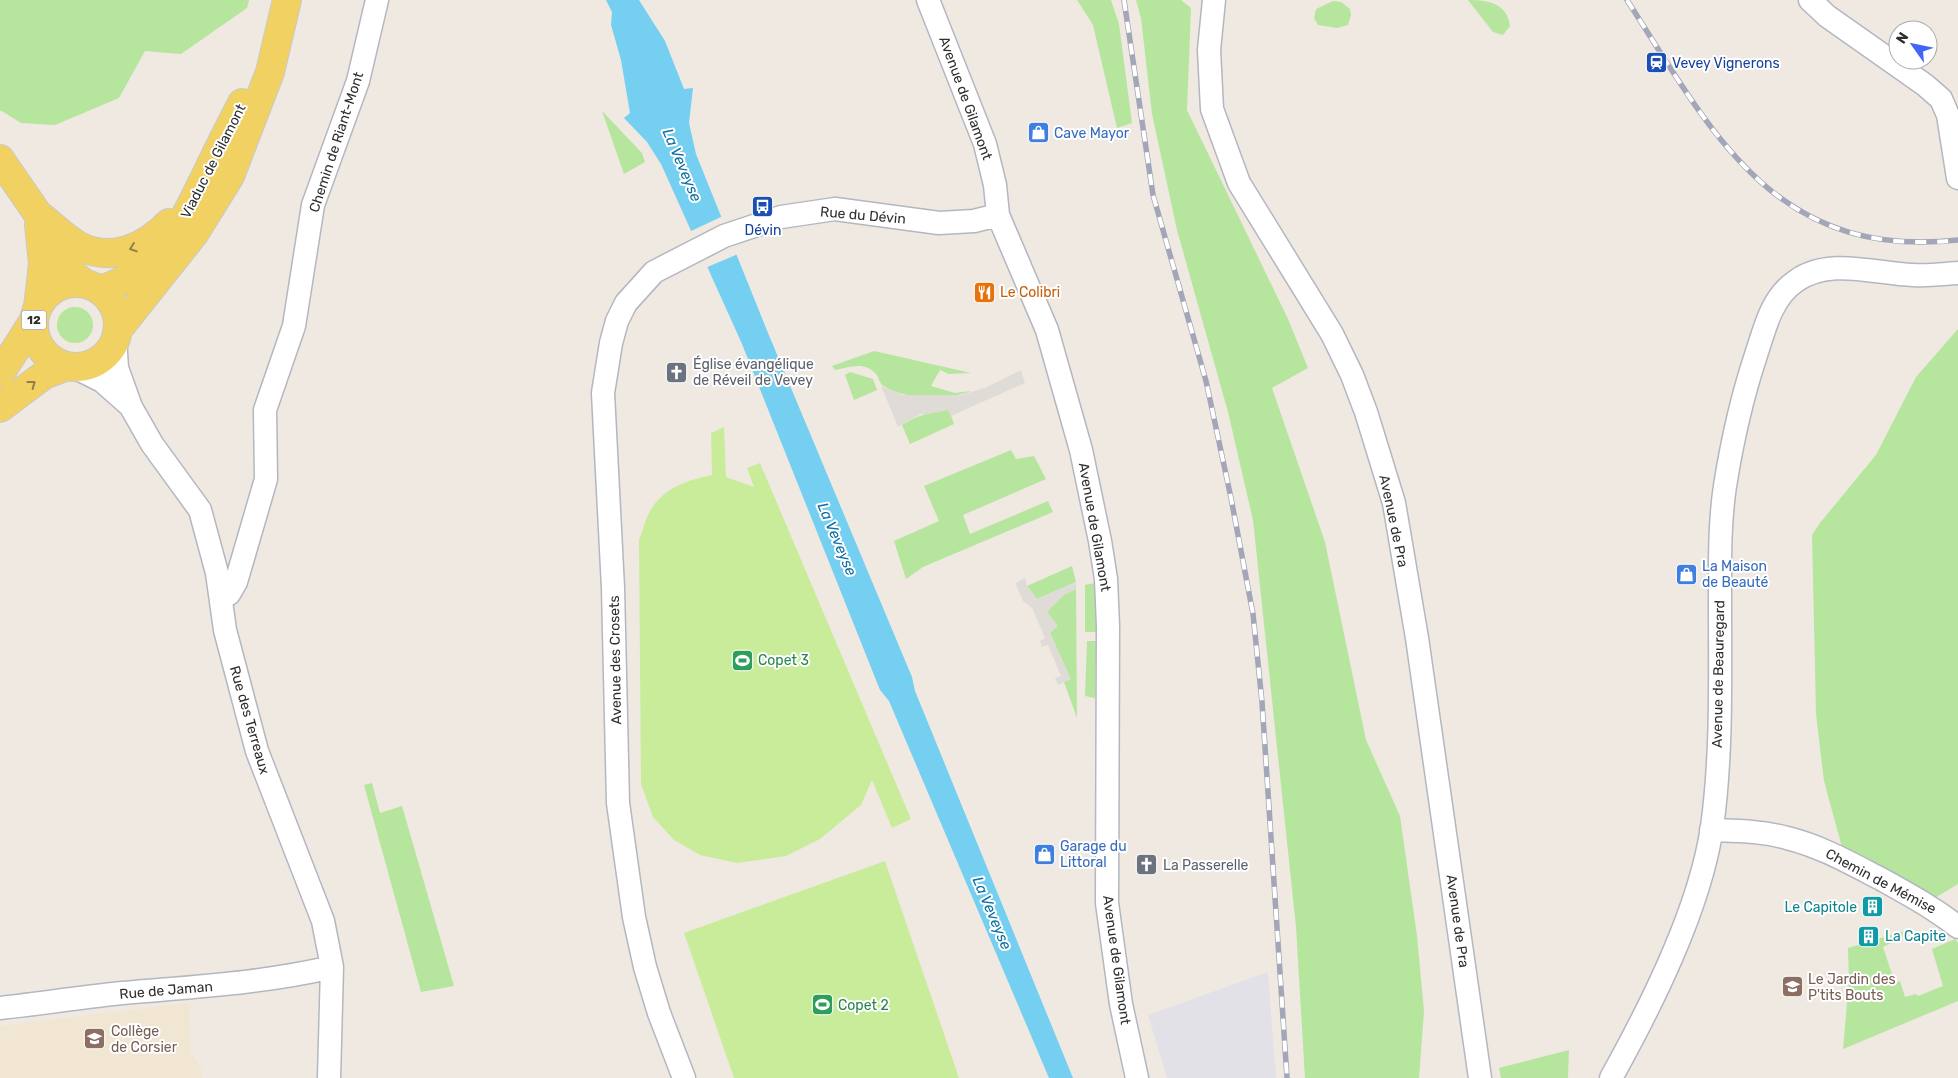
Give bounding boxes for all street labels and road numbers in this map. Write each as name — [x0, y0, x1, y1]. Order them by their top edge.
street label: Avenue de Gilamont — [935, 34, 996, 163]
street label: Chemin de Riant-Mont — [306, 69, 367, 215]
street label: Viaduc de Gilamont — [177, 101, 250, 221]
street label: Rue du Dévin — [819, 203, 906, 228]
road number: 12 — [22, 310, 46, 330]
street label: Avenue de Gilamont — [1075, 461, 1114, 593]
street label: Avenue de Pra — [1375, 473, 1412, 569]
street label: Avenue des Crosets — [606, 595, 625, 725]
street label: Avenue de Beauregard — [1709, 600, 1728, 748]
street label: Rue des Terreaux — [226, 664, 273, 777]
street label: Chemin de Mémise — [1823, 845, 1939, 918]
street label: Avenue de Pra — [1443, 873, 1472, 969]
street label: Avenue de Gilamont — [1099, 894, 1134, 1026]
street label: Rue de Jaman — [119, 978, 213, 1003]

